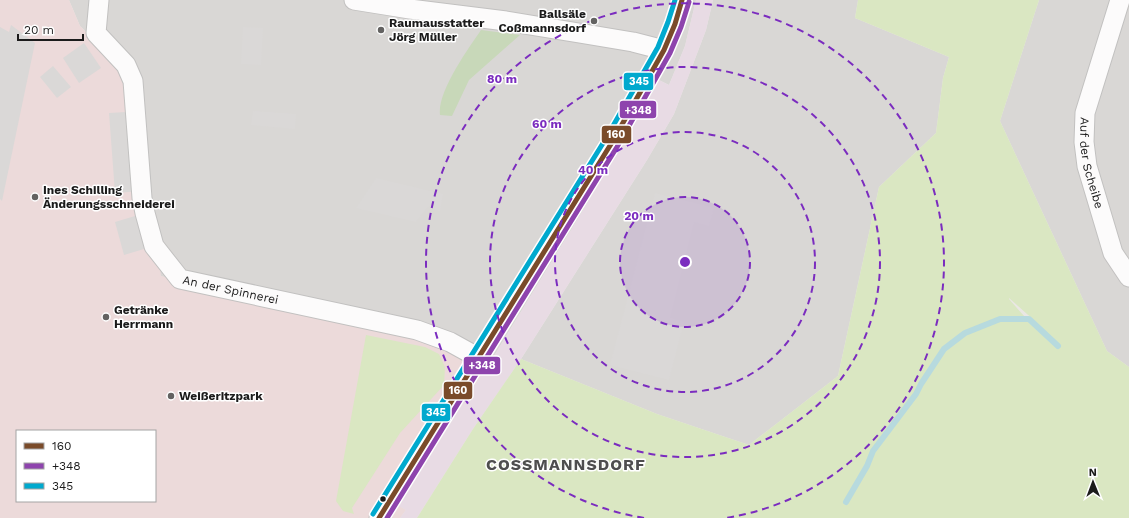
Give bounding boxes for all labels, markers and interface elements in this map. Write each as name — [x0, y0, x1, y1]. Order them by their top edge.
place label: Ballsäle Coßmannsdorf — [498, 7, 586, 35]
scale bar — [18, 16, 83, 42]
place label: Raumausstatter Jörg Müller — [389, 16, 485, 44]
marker: Ballsäle Coßmannsdorf — [589, 16, 599, 26]
text: 20 m — [24, 23, 54, 37]
marker: Raumausstatter Jörg Müller — [376, 25, 386, 35]
text: 80 m — [487, 72, 517, 86]
line badge: 345 — [623, 72, 654, 91]
text: 345 — [629, 75, 649, 88]
line badge: +348 — [619, 100, 657, 119]
text: +348 — [624, 104, 652, 117]
text: 60 m — [532, 117, 562, 131]
street label: Auf der Scheibe — [1077, 117, 1106, 210]
line badge: 160 — [601, 125, 632, 144]
text: 160 — [607, 128, 625, 141]
text: 40 m — [578, 163, 608, 177]
place label: Ines Schilling Änderungsschneiderei — [43, 183, 175, 211]
marker: Ines Schilling Änderungsschneiderei — [30, 192, 40, 202]
text: 20 m — [624, 209, 654, 223]
centre of rings — [678, 255, 692, 269]
street label: An der Spinnerei — [181, 273, 280, 307]
place label: Getränke Herrmann — [114, 303, 173, 331]
marker: Getränke Herrmann — [101, 312, 111, 322]
line badge: +348 — [463, 356, 501, 375]
text: +348 — [468, 359, 496, 372]
line badge: 160 — [443, 381, 473, 400]
text: 160 — [449, 384, 467, 397]
place label: Weißeritzpark — [179, 389, 263, 403]
marker: Weißeritzpark — [166, 391, 176, 401]
line badge: 345 — [421, 403, 451, 422]
text: 345 — [426, 406, 446, 419]
legend — [16, 430, 156, 502]
text: 160 — [52, 439, 71, 453]
district label: COSSMANNSDORF — [486, 455, 646, 474]
text: +348 — [52, 459, 81, 473]
north arrow — [1073, 462, 1113, 502]
text: N — [1089, 466, 1097, 479]
text: 345 — [52, 479, 73, 493]
unlabelled marker — [378, 494, 388, 504]

